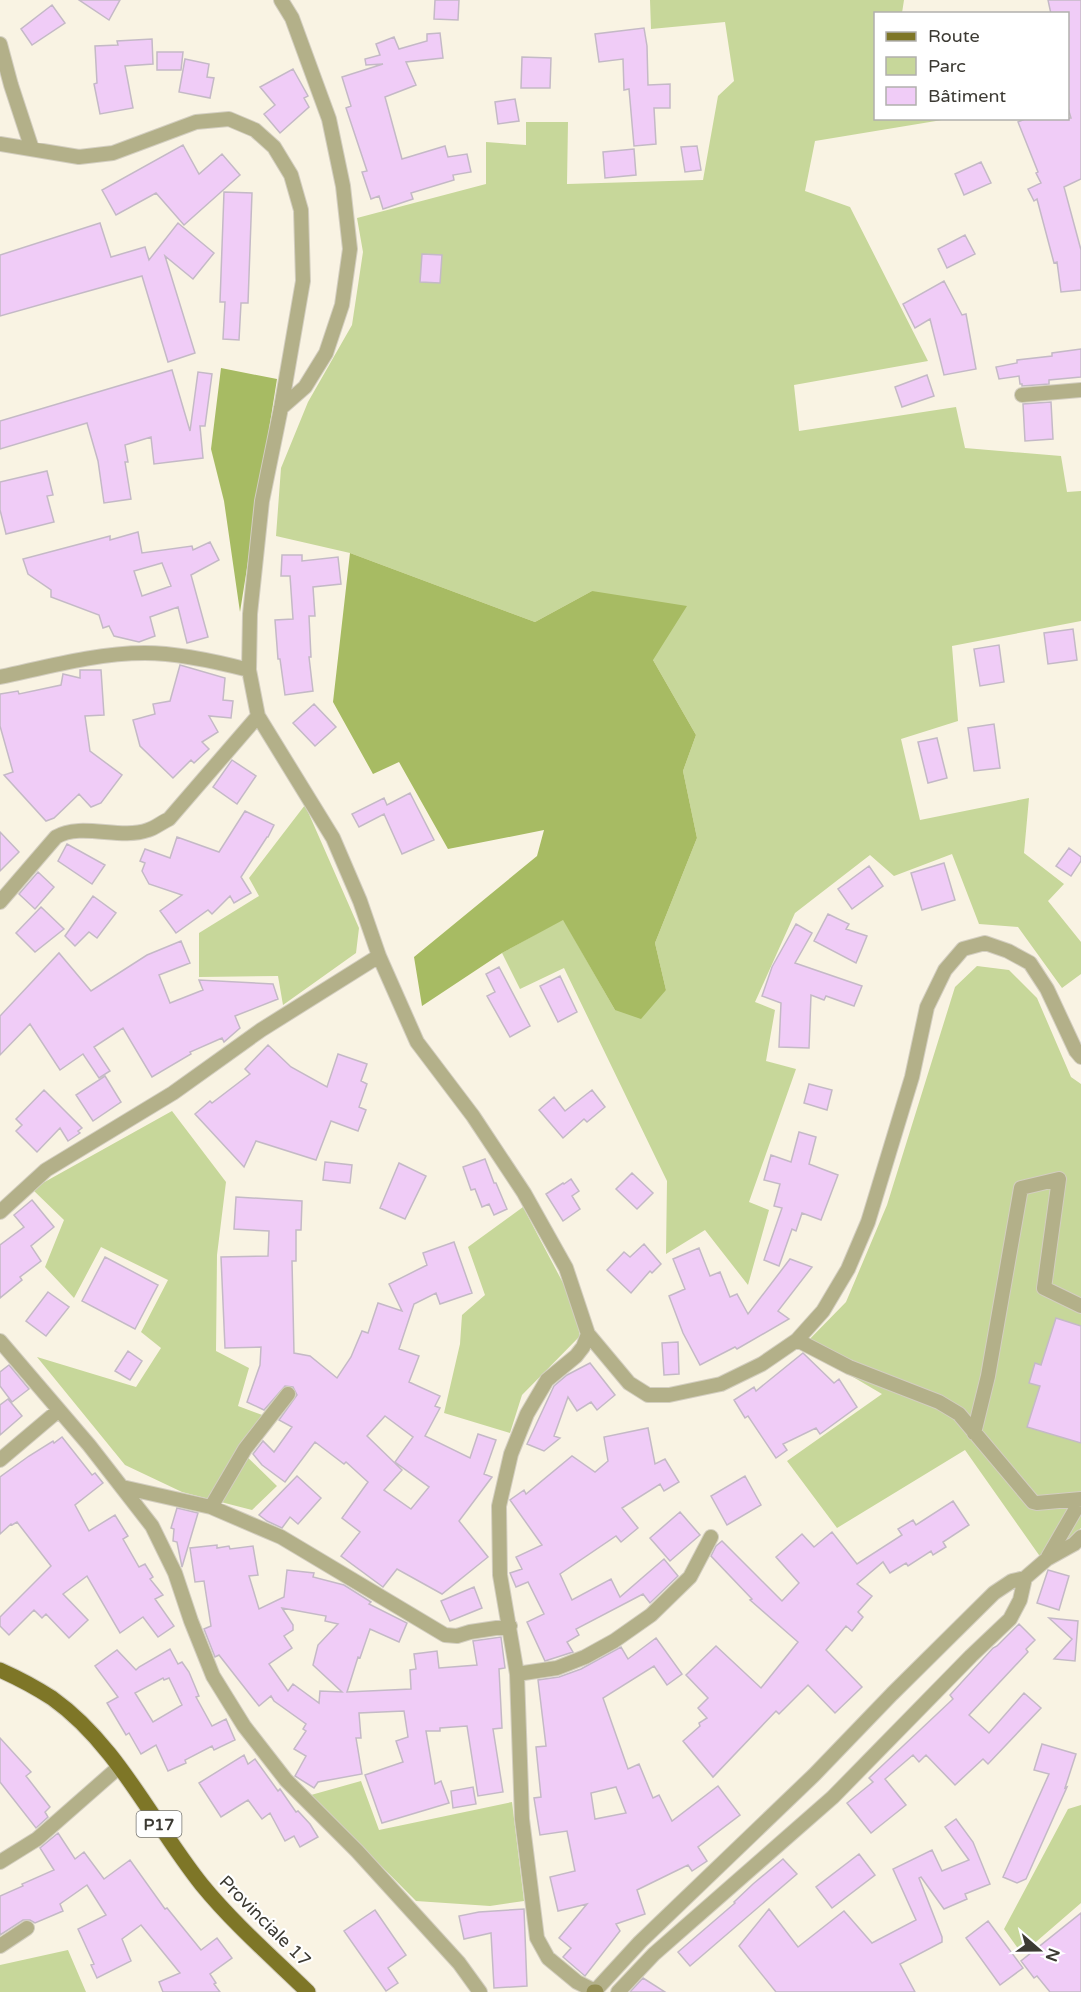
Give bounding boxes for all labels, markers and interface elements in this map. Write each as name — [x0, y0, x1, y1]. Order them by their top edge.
legend — [874, 12, 1069, 120]
text: Route — [928, 25, 980, 47]
text: Parc — [928, 55, 966, 77]
text: Bâtiment — [928, 85, 1006, 107]
road number: P17 — [136, 1811, 182, 1837]
street label: Provinciale 17 — [215, 1871, 315, 1971]
north arrow — [1009, 1920, 1069, 1980]
text: N — [1041, 1945, 1064, 1964]

